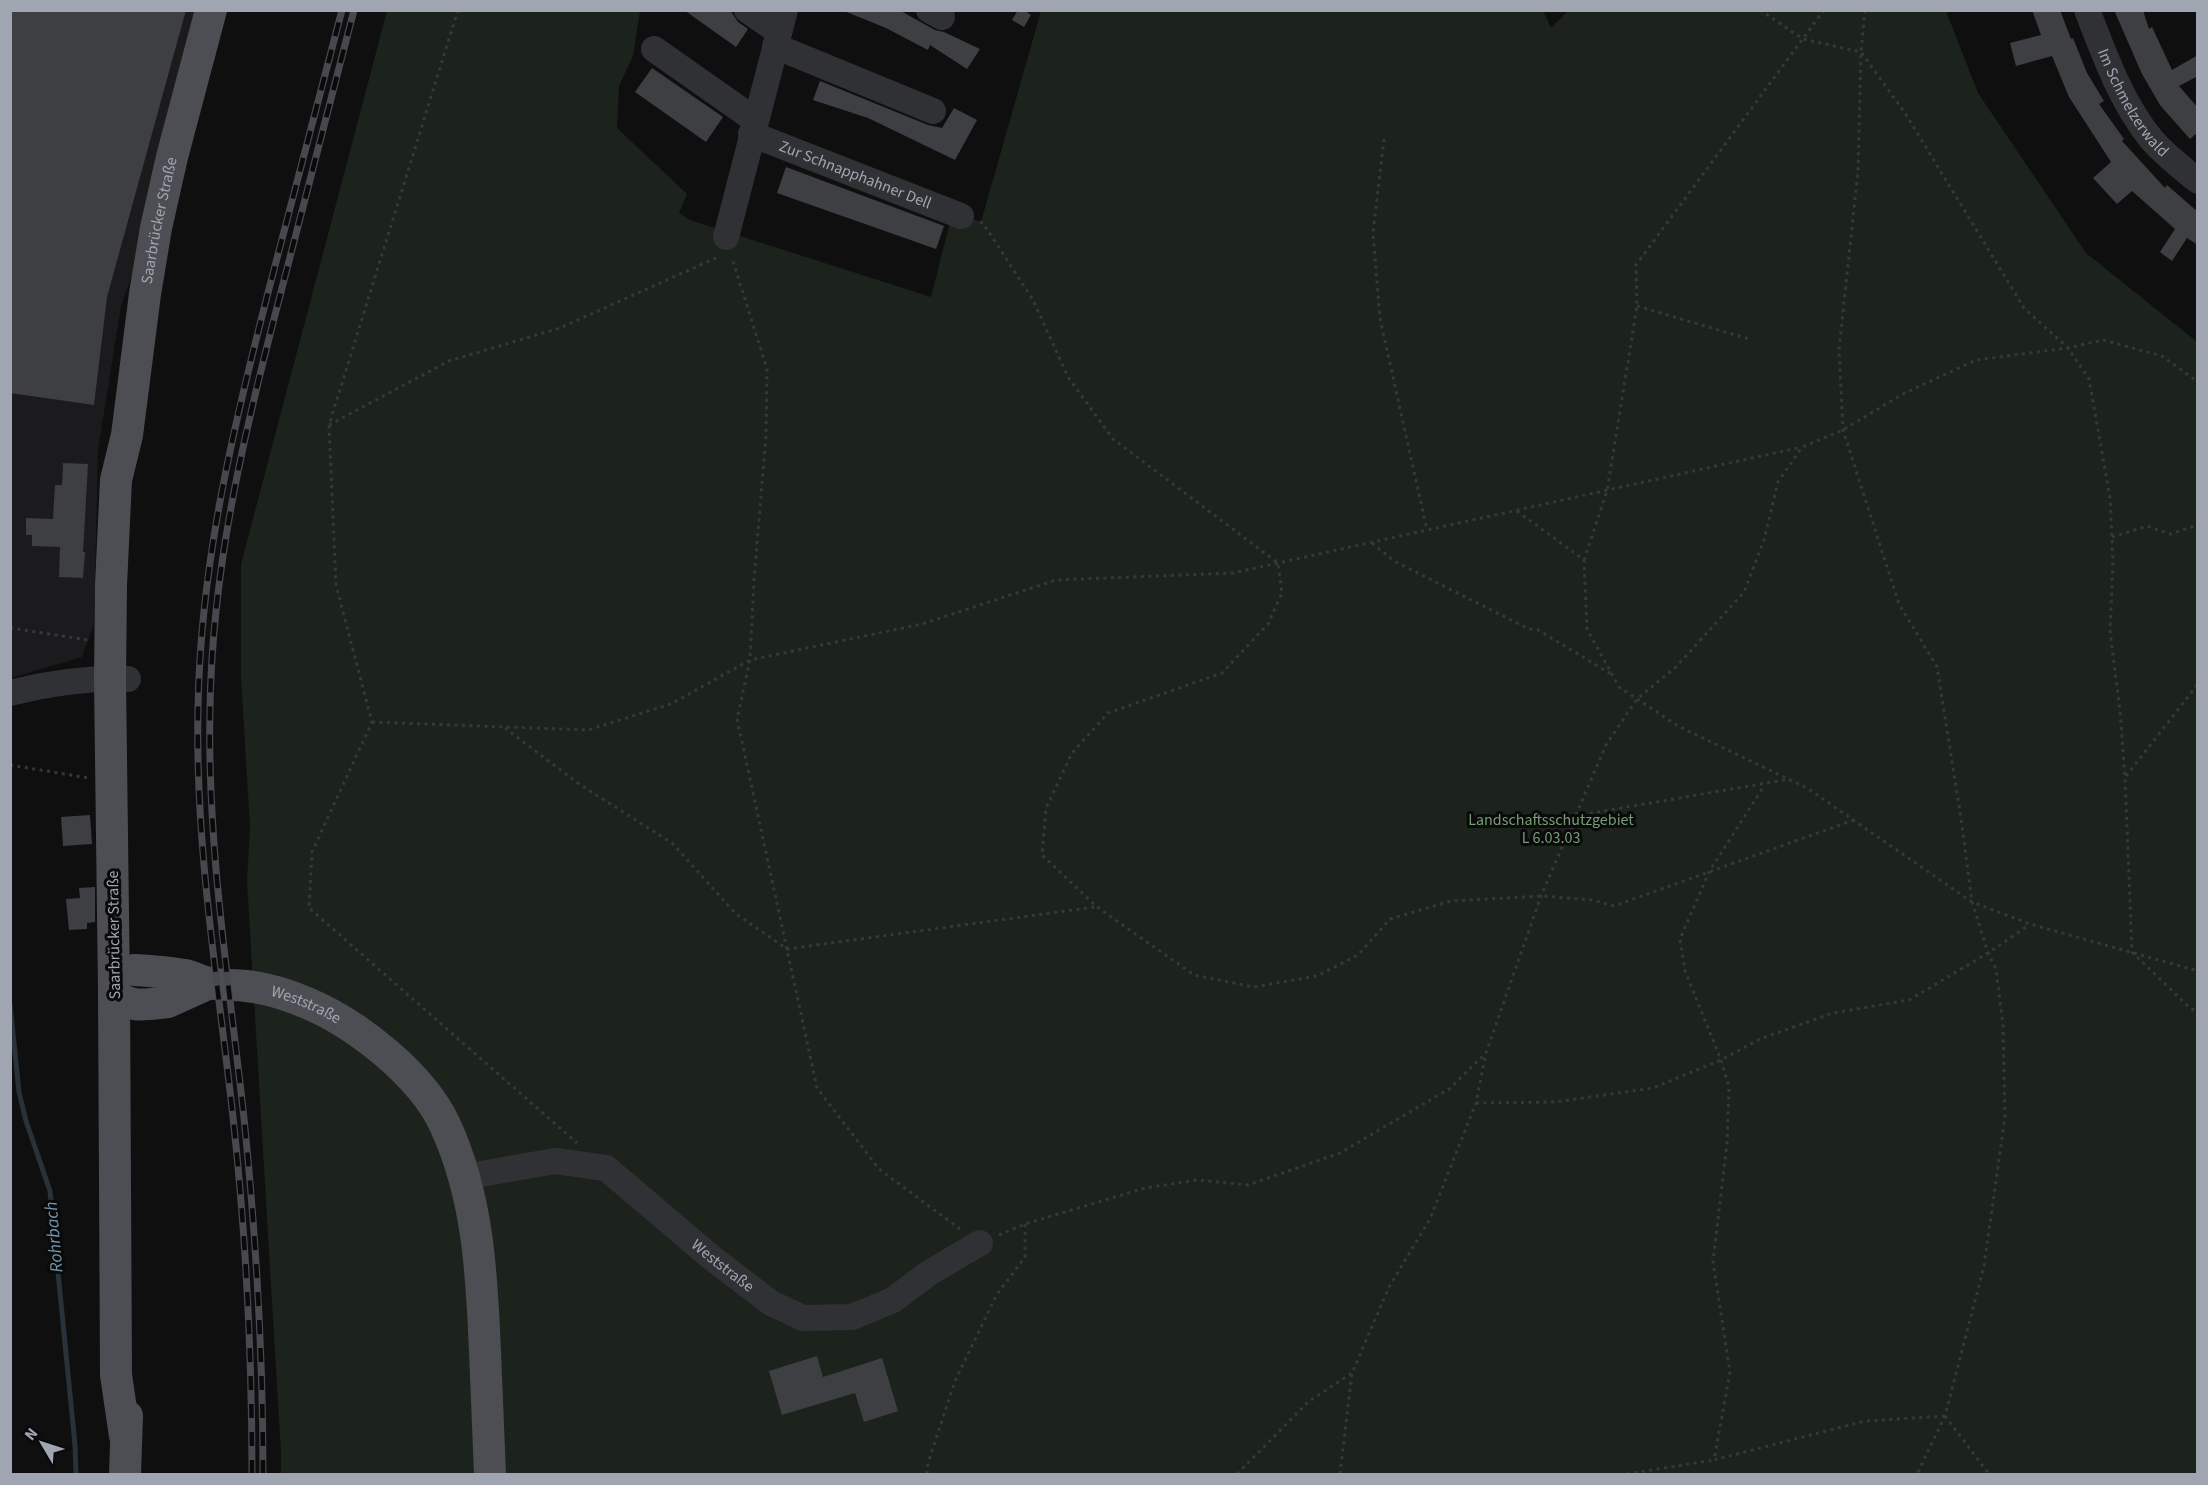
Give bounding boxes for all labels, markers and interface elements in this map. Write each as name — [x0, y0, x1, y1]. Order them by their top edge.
street label: Im Schmelzerwald — [2092, 45, 2173, 162]
street label: Zur Schnapphahner Dell — [776, 135, 935, 214]
street label: Saarbrücker Straße — [136, 155, 183, 286]
park label: Landschaftsschutzgebiet L 6.03.03 — [1468, 809, 1634, 849]
street label: Saarbrücker Straße — [102, 870, 126, 1000]
street label: Weststraße — [269, 980, 345, 1029]
water label: Rohrbach — [38, 1200, 70, 1274]
street label: Weststraße — [686, 1234, 759, 1297]
north arrow — [12, 1413, 72, 1473]
text: N — [19, 1423, 43, 1445]

